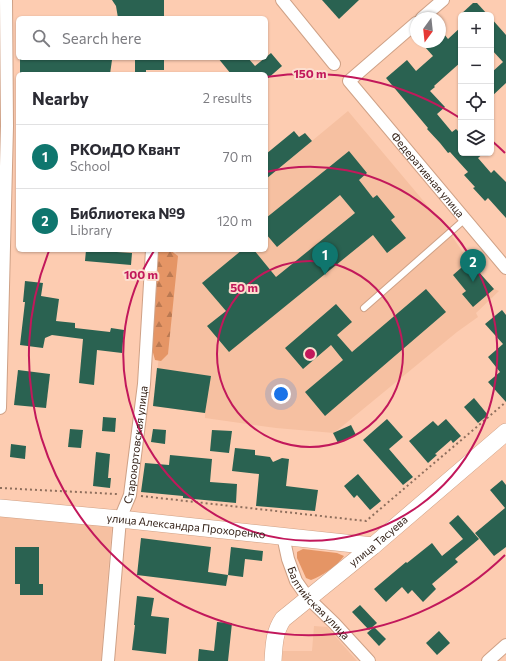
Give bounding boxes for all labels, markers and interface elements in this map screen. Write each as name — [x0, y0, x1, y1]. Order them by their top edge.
north arrow — [410, 12, 446, 48]
map controls — [458, 12, 494, 156]
button: + — [458, 12, 494, 48]
search box — [16, 16, 268, 60]
icon: search — [30, 27, 52, 49]
text: Search here — [62, 29, 141, 47]
button: − — [458, 48, 494, 84]
text: 150 m — [293, 66, 327, 80]
button: locate — [458, 84, 494, 120]
text: Nearby — [32, 88, 89, 109]
text: 2 results — [203, 90, 252, 106]
button: layers — [458, 120, 494, 156]
street label: Федеративная улица — [389, 129, 467, 220]
text: РКОиДО Квант — [70, 140, 180, 158]
text: 1 — [42, 149, 48, 165]
text: 70 m — [223, 149, 252, 165]
text: School — [70, 158, 110, 174]
text: Библиотека №9 — [70, 204, 185, 222]
text: 2 — [41, 213, 49, 229]
text: 120 m — [217, 213, 252, 229]
text: Library — [70, 222, 112, 238]
pin: 1 — [312, 242, 338, 275]
pin: 2 — [460, 249, 486, 282]
text: 100 m — [124, 267, 158, 281]
text: 50 m — [230, 280, 258, 294]
centre of rings — [303, 347, 317, 361]
your location — [271, 384, 291, 404]
street label: Староюртовская улица — [120, 385, 150, 506]
street label: улица Александра Прохоренко — [106, 511, 267, 541]
street label: улица Тасуева — [346, 512, 410, 569]
street label: Балтийская улица — [285, 565, 353, 642]

